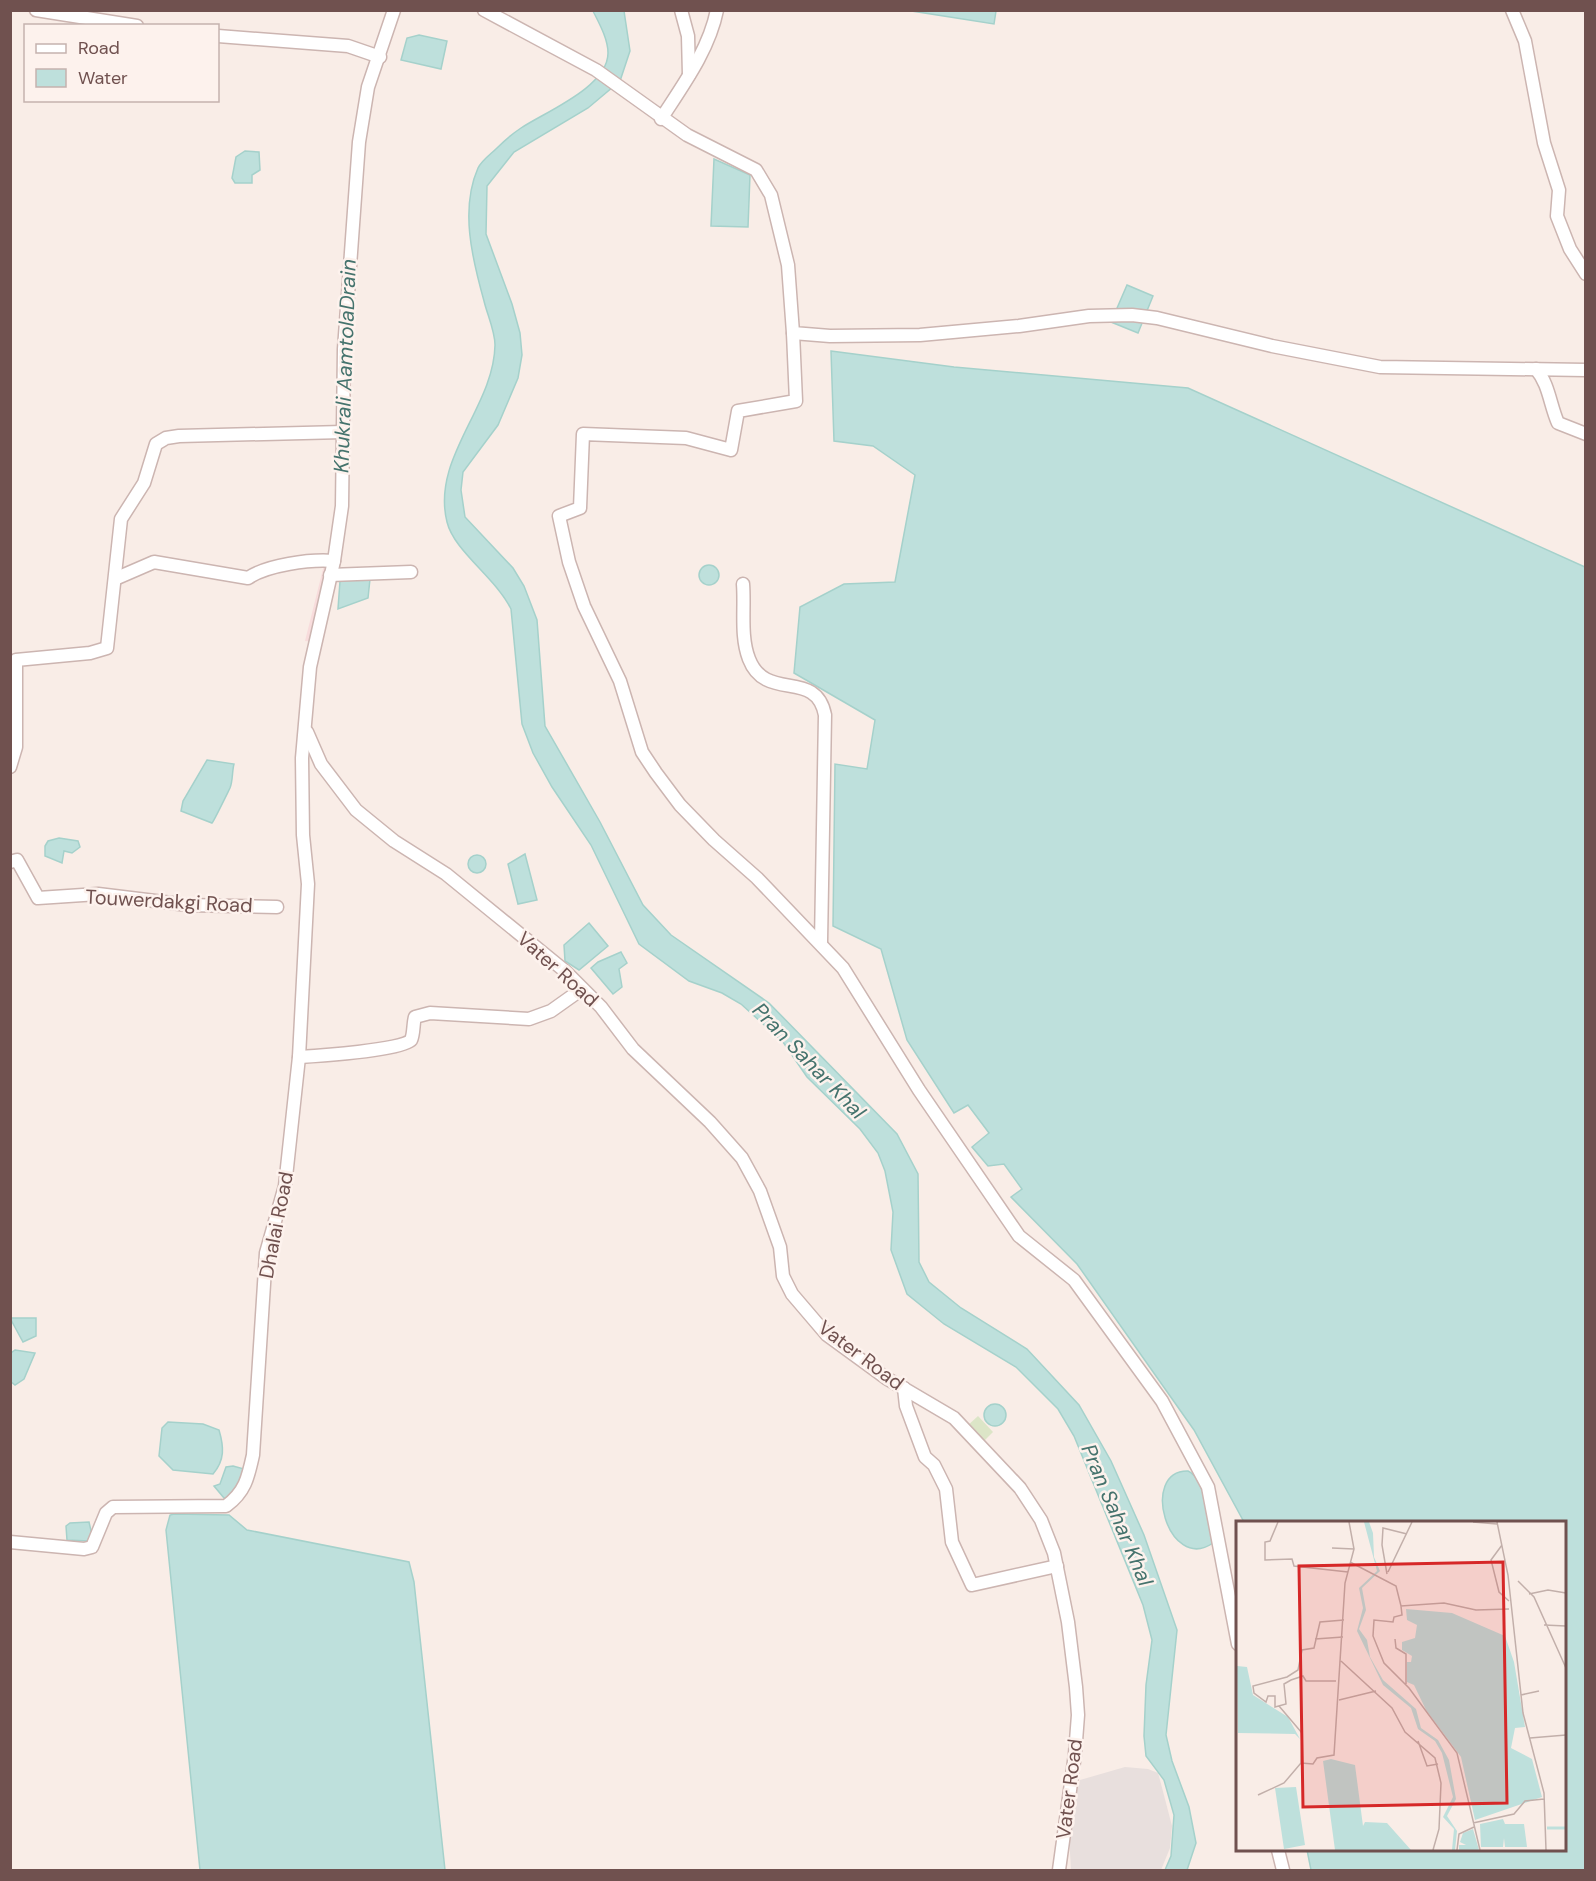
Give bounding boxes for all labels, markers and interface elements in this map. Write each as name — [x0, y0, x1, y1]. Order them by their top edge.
legend — [24, 24, 219, 102]
text: Road — [78, 36, 120, 60]
text: Water — [78, 66, 128, 90]
water label: Khukrali AamtolaDrain — [327, 259, 363, 473]
street label: Touwerdakgi Road — [85, 884, 253, 918]
street label: Vater Road — [512, 926, 604, 1012]
water label: Pran Sahar Khal — [746, 997, 872, 1125]
street label: Dhalai Road — [253, 1169, 299, 1281]
street label: Vater Road — [813, 1314, 909, 1396]
water label: Pran Sahar Khal — [1075, 1440, 1160, 1590]
inset map — [1236, 1521, 1566, 1851]
street label: Vater Road — [1050, 1737, 1088, 1841]

